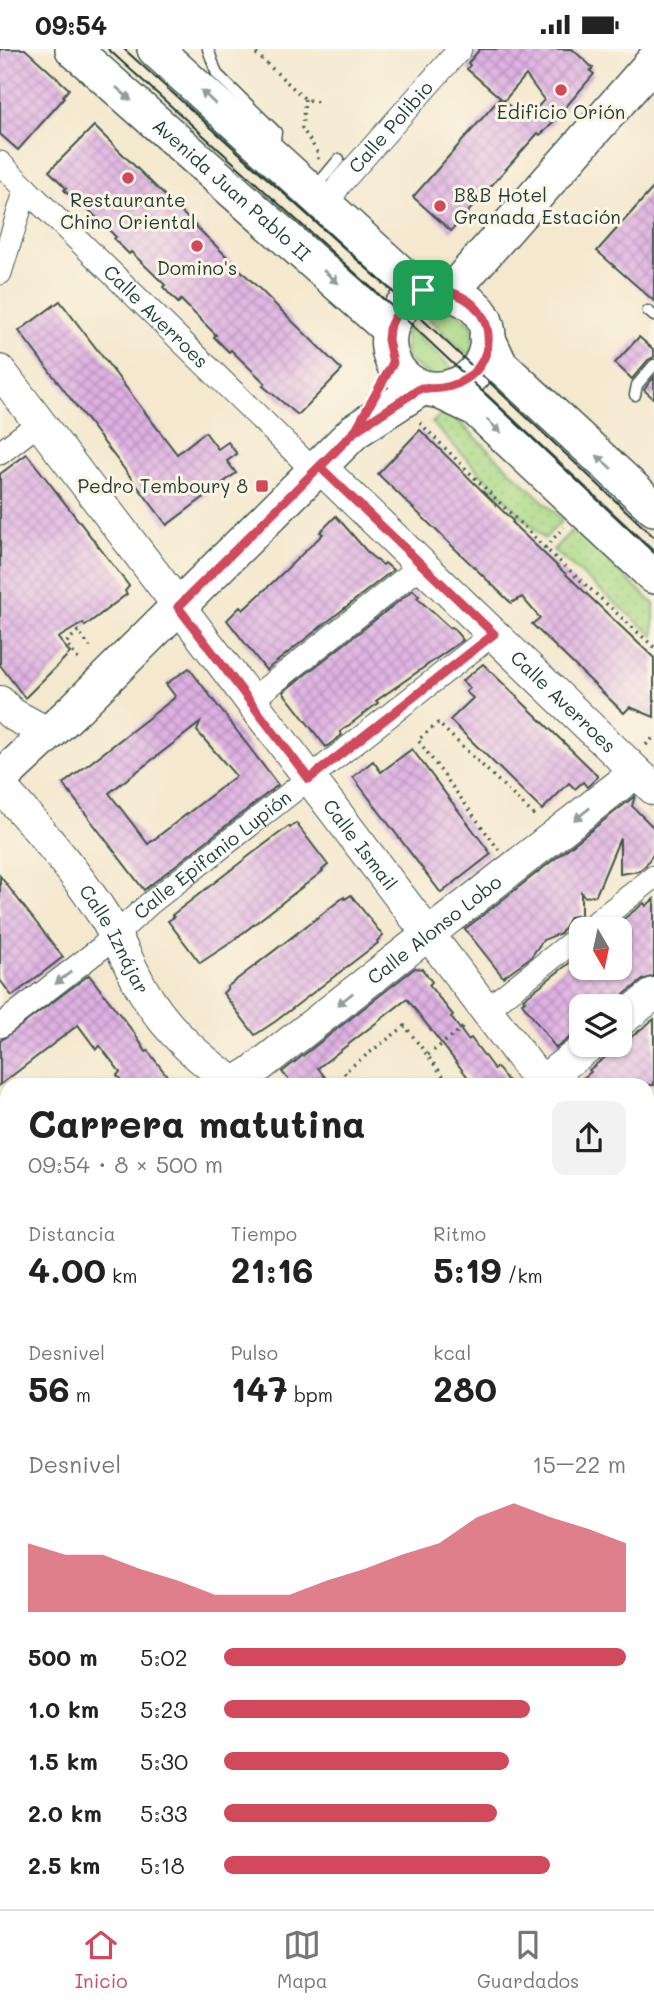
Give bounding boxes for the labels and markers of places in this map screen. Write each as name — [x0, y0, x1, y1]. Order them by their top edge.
marker: Edificio Orión — [553, 82, 569, 98]
place label: Edificio Orión — [497, 99, 625, 124]
marker: Restaurante Chino Oriental — [120, 170, 136, 186]
place label: B&B Hotel Granada Estación — [454, 182, 621, 229]
place label: Restaurante Chino Oriental — [60, 187, 196, 234]
marker: B&B Hotel Granada Estación — [432, 198, 448, 214]
marker: Domino's — [189, 238, 205, 254]
place label: Domino's — [157, 255, 237, 280]
pin — [393, 260, 453, 320]
place label: Pedro Temboury 8 — [77, 473, 248, 498]
marker: Pedro Temboury 8 — [254, 478, 270, 494]

